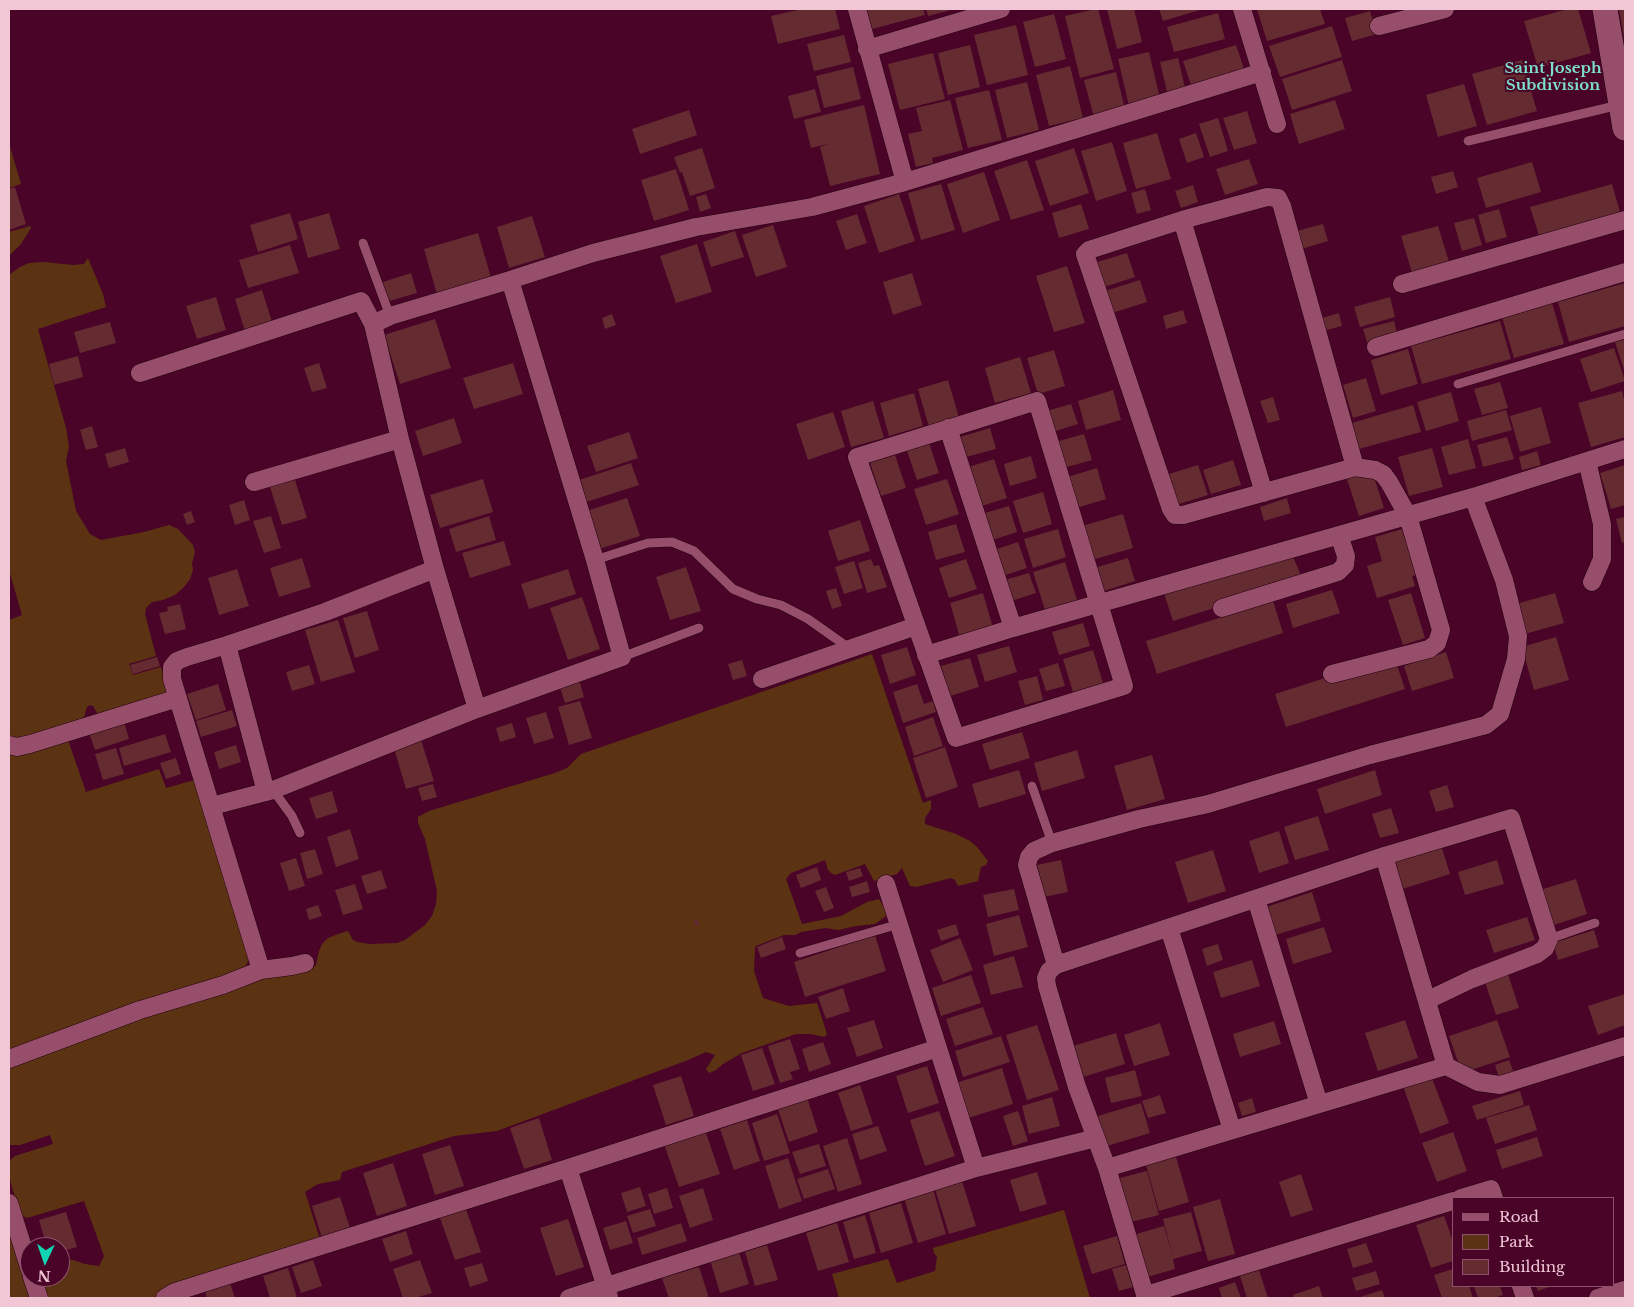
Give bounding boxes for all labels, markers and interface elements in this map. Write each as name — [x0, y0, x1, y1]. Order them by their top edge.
district label: Saint Joseph Subdivision — [1504, 60, 1602, 95]
legend — [1452, 1197, 1614, 1287]
text: Road — [1499, 1207, 1539, 1226]
text: Park — [1499, 1232, 1534, 1251]
north arrow — [20, 1237, 70, 1287]
text: Building — [1499, 1257, 1565, 1276]
text: N — [37, 1267, 51, 1285]

